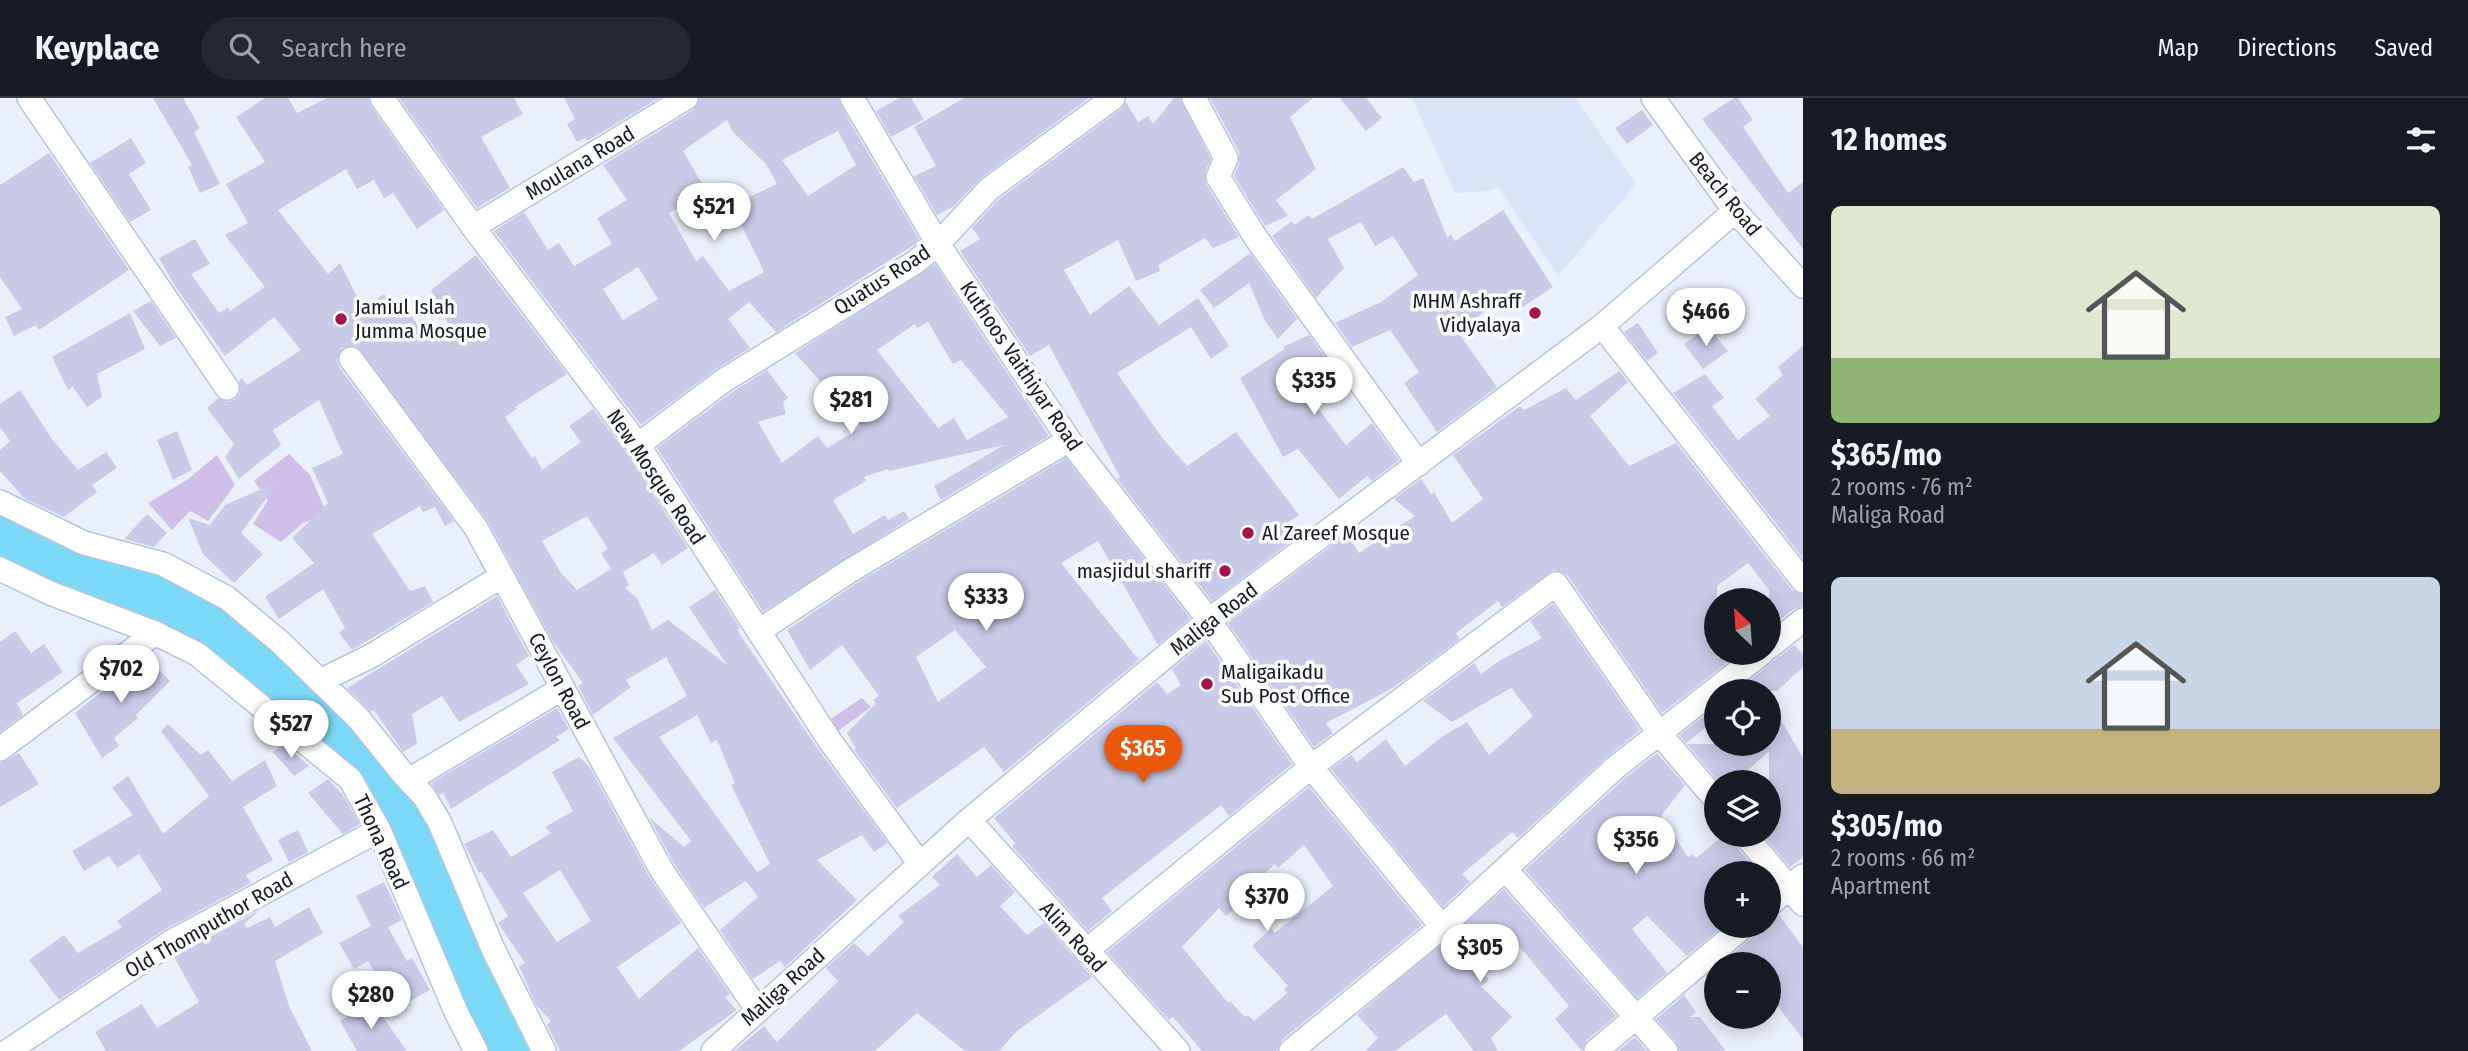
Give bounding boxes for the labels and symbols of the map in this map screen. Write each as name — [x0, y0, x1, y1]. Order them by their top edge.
street label: Moulana Road — [521, 120, 639, 206]
street label: Beach Road — [1683, 147, 1767, 241]
pin: $521 — [673, 184, 755, 243]
street label: Quatus Road — [829, 239, 935, 321]
street label: Kuthoos Vaithiyar Road — [954, 276, 1088, 456]
place label: MHM Ashraff Vidyalaya — [1413, 288, 1523, 338]
pin: $466 — [1665, 288, 1747, 348]
place label: Jamiul Islah Jumma Mosque — [355, 294, 487, 344]
marker: MHM Ashraff Vidyalaya — [1527, 305, 1543, 321]
marker: Jamiul Islah Jumma Mosque — [333, 311, 349, 327]
pin: $335 — [1273, 358, 1355, 417]
pin: $281 — [810, 376, 892, 436]
street label: New Mosque Road — [601, 404, 711, 550]
place label: Al Zareef Mosque — [1262, 520, 1410, 546]
marker: Al Zareef Mosque — [1240, 525, 1256, 541]
place label: masjidul shariff — [1077, 558, 1213, 584]
marker: masjidul shariff — [1217, 563, 1233, 579]
pin: $333 — [945, 574, 1027, 633]
street label: Maliga Road — [1165, 577, 1263, 661]
north arrow — [1704, 588, 1782, 665]
street label: Ceylon Road — [523, 628, 595, 734]
pin: $702 — [80, 646, 162, 705]
place label: Maligaikadu Sub Post Office — [1221, 659, 1350, 709]
marker: Maligaikadu Sub Post Office — [1199, 676, 1215, 692]
pin: $527 — [250, 700, 332, 760]
pin: $365 — [1102, 726, 1184, 785]
street label: Thona Road — [348, 790, 414, 894]
pin: $356 — [1595, 816, 1677, 876]
street label: Old Thomputhor Road — [120, 866, 298, 984]
pin: $370 — [1226, 874, 1308, 933]
street label: Alim Road — [1034, 896, 1112, 978]
pin: $305 — [1439, 924, 1521, 984]
street label: Maliga Road — [736, 943, 830, 1031]
pin: $280 — [330, 972, 412, 1031]

